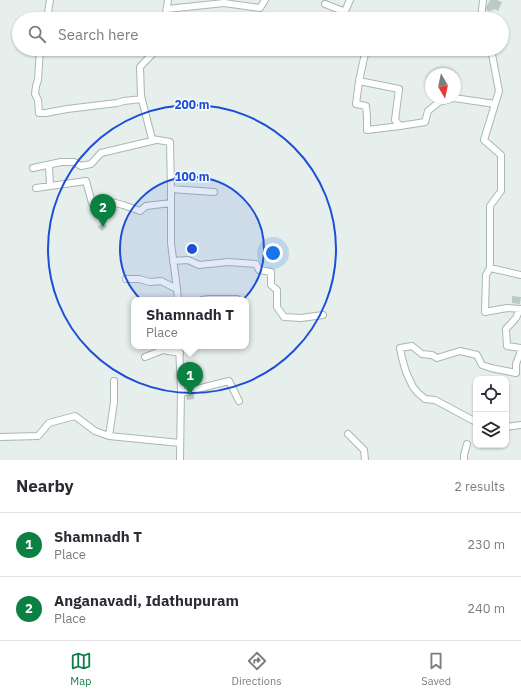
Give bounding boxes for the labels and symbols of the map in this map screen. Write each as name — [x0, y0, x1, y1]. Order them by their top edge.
north arrow — [425, 68, 461, 104]
text: 200 m — [174, 97, 210, 112]
text: 100 m — [174, 169, 210, 184]
pin: 2 — [90, 194, 116, 227]
centre of rings — [185, 242, 199, 256]
your location — [263, 243, 283, 263]
pin: 1 — [177, 362, 203, 395]

